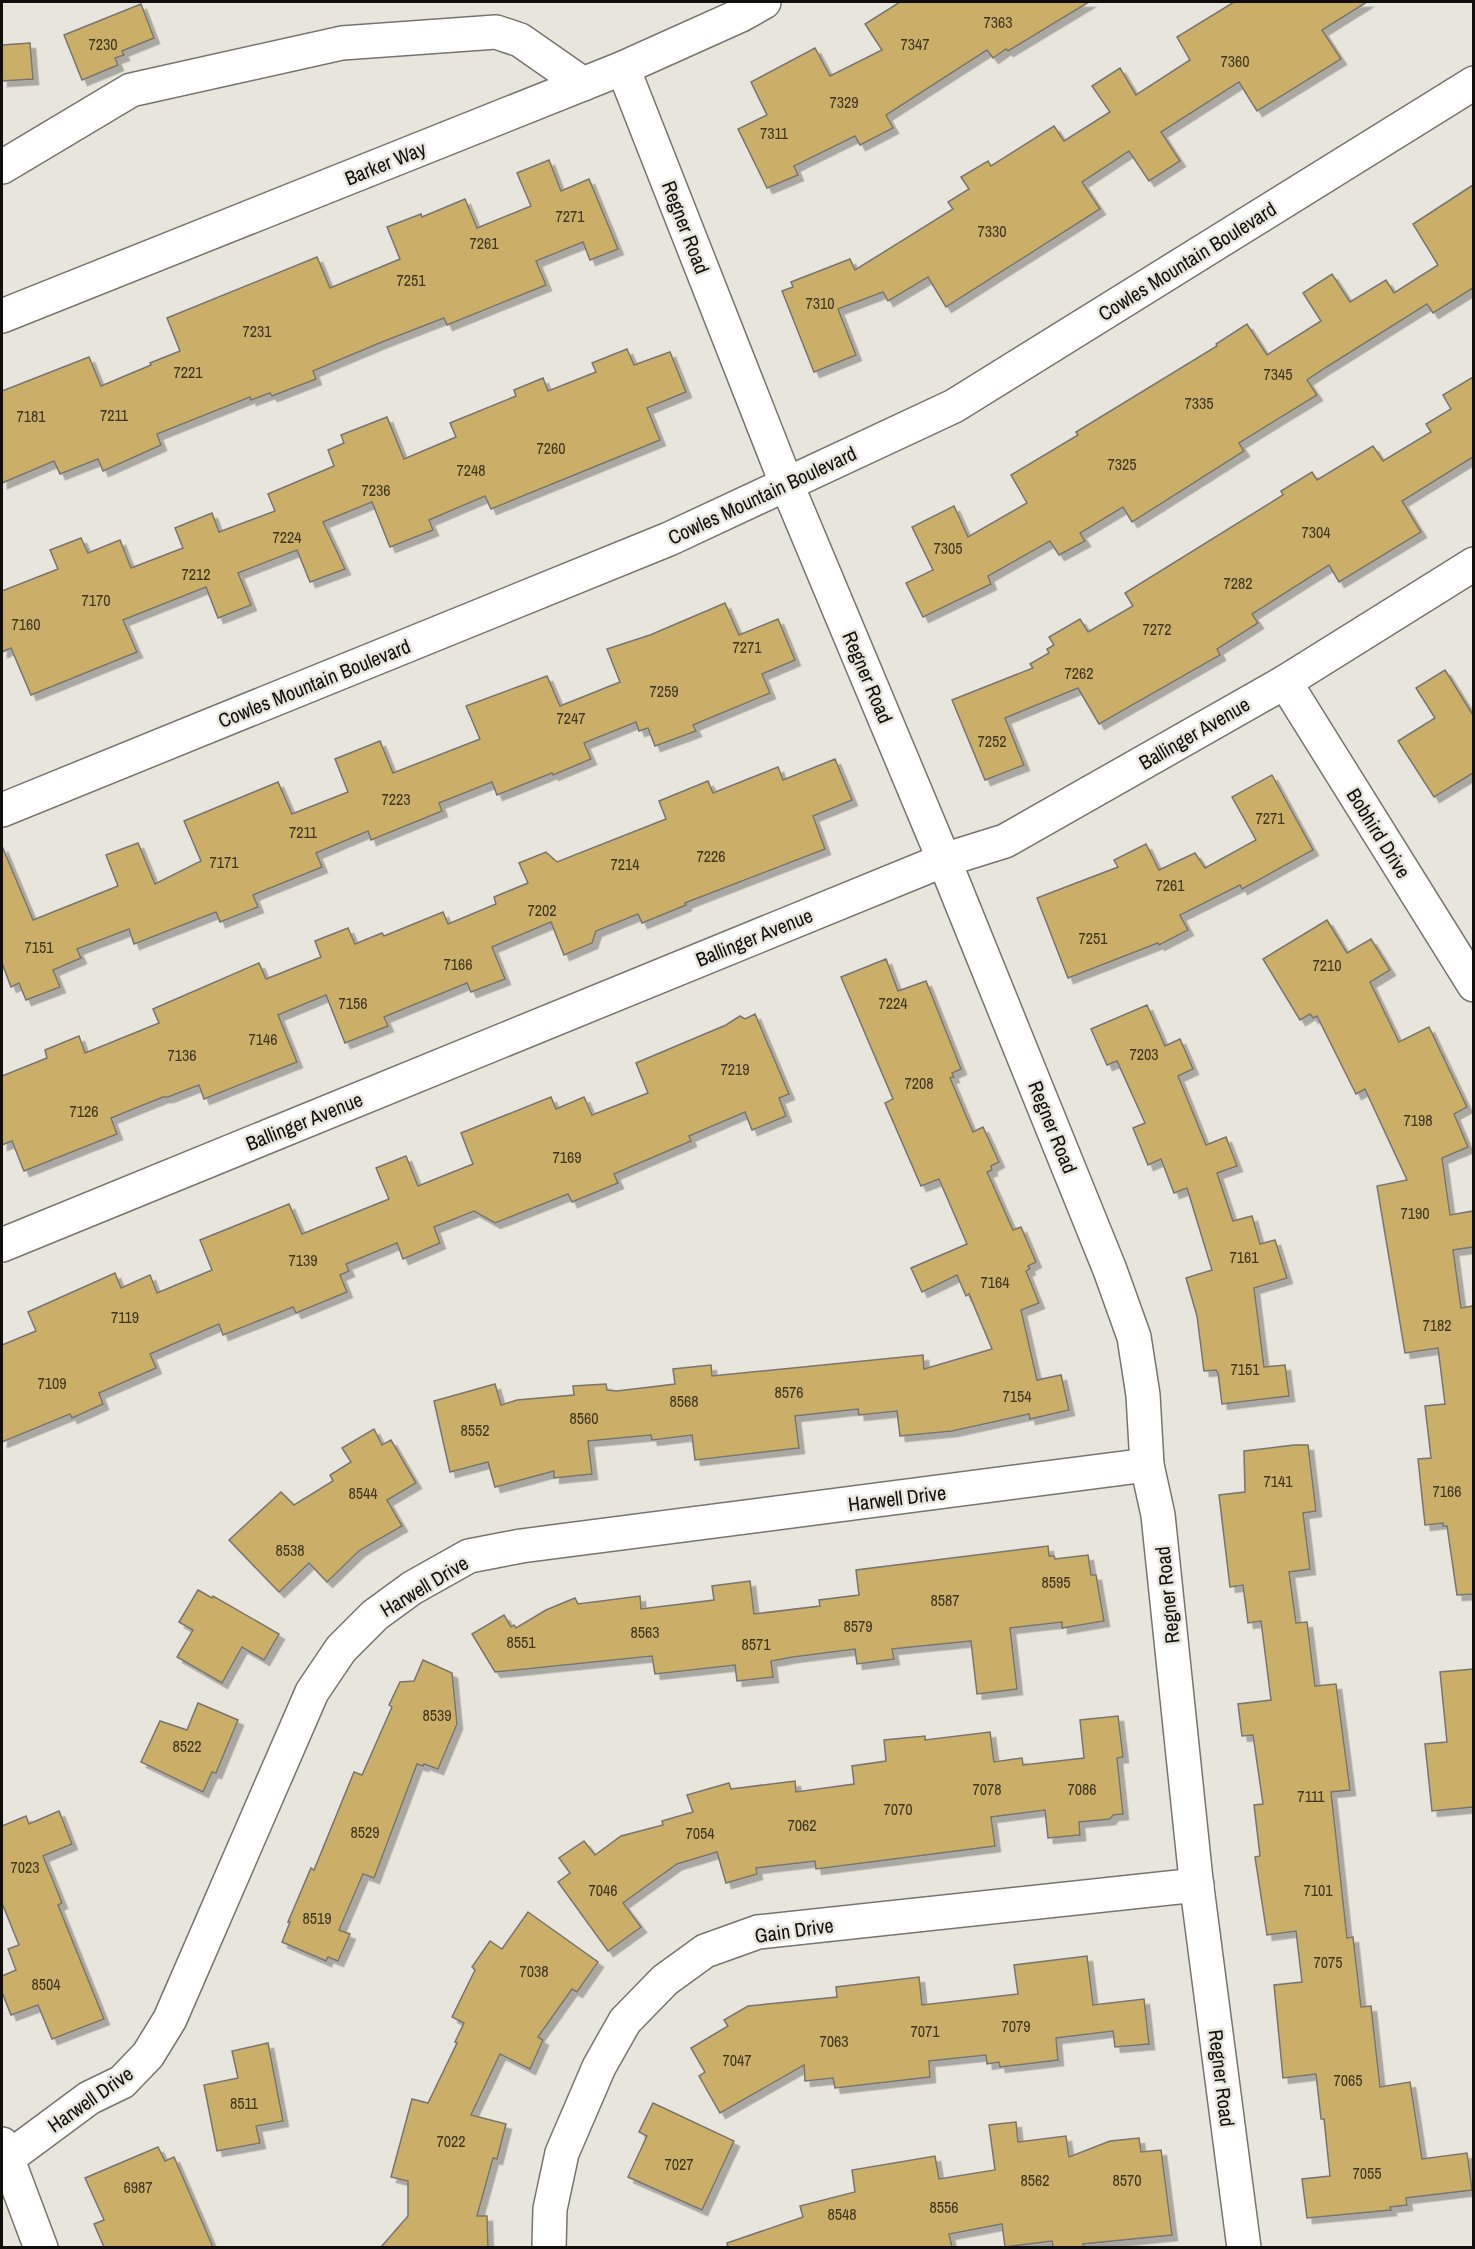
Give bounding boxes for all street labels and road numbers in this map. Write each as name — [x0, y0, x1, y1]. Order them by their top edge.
street label: Barker Way — [341, 134, 430, 191]
street label: Regner Road — [656, 177, 716, 277]
street label: Cowles Mountain Boulevard — [1093, 195, 1281, 327]
street label: Cowles Mountain Boulevard — [663, 439, 861, 551]
street label: Regner Road — [837, 627, 899, 727]
street label: Cowles Mountain Boulevard — [214, 632, 414, 734]
street label: Ballinger Avenue — [1134, 690, 1254, 776]
street label: Bobhird Drive — [1341, 783, 1417, 883]
street label: Ballinger Avenue — [692, 901, 816, 973]
street label: Regner Road — [1022, 1077, 1084, 1177]
street label: Ballinger Avenue — [242, 1085, 366, 1157]
street label: Harwell Drive — [847, 1479, 947, 1517]
street label: Regner Road — [1148, 1545, 1186, 1645]
street label: Harwell Drive — [375, 1549, 473, 1623]
street label: Gain Drive — [753, 1911, 835, 1949]
street label: Regner Road — [1203, 2028, 1241, 2128]
street label: Harwell Drive — [42, 2060, 138, 2138]

